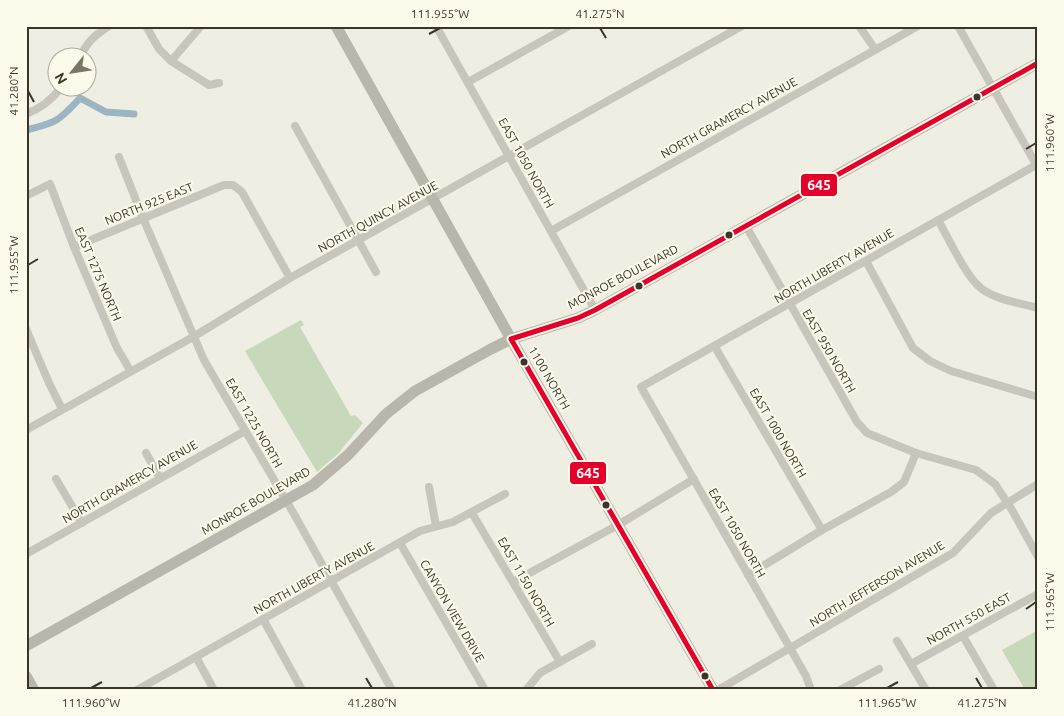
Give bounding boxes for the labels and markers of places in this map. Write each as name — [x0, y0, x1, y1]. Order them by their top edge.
unlabelled marker — [972, 92, 982, 102]
unlabelled marker — [724, 230, 734, 240]
unlabelled marker — [634, 281, 644, 291]
unlabelled marker — [519, 357, 529, 367]
unlabelled marker — [601, 500, 611, 510]
unlabelled marker — [700, 671, 710, 681]

